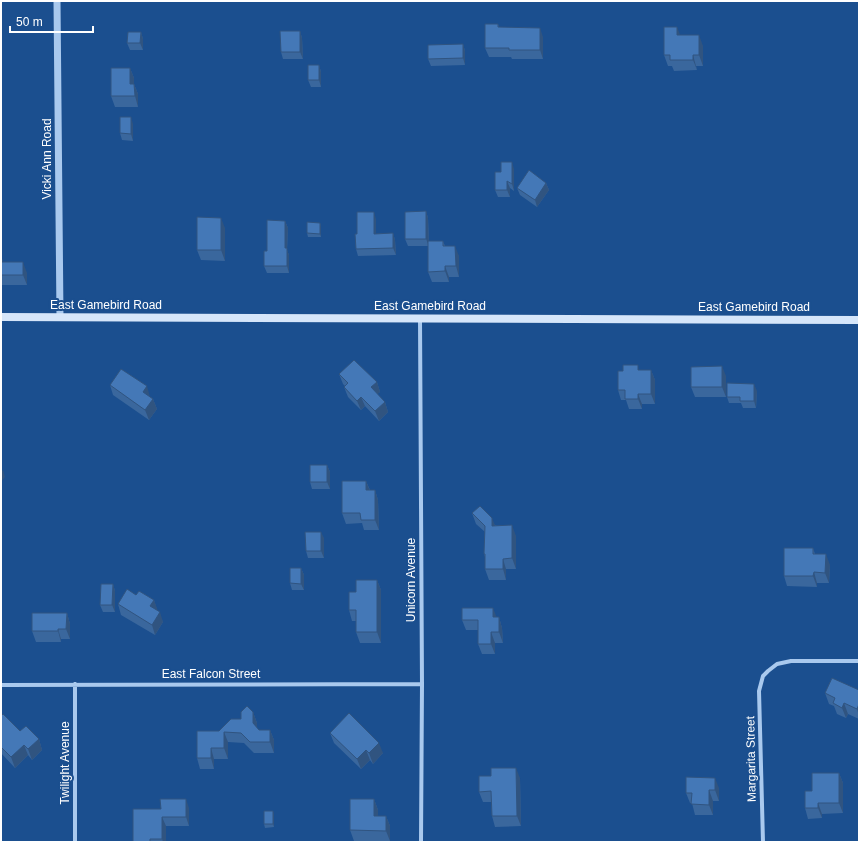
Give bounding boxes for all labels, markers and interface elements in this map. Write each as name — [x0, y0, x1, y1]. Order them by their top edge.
scale bar — [10, 8, 93, 34]
text: 50 m — [16, 15, 43, 29]
street label: Vicki Ann Road — [40, 118, 54, 200]
street label: East Gamebird Road — [50, 298, 162, 312]
street label: East Gamebird Road — [374, 299, 486, 313]
street label: East Gamebird Road — [698, 300, 810, 314]
street label: Unicorn Avenue — [404, 537, 418, 622]
street label: East Falcon Street — [162, 667, 261, 681]
street label: Margarita Street — [743, 715, 759, 802]
street label: Twilight Avenue — [58, 721, 72, 805]

